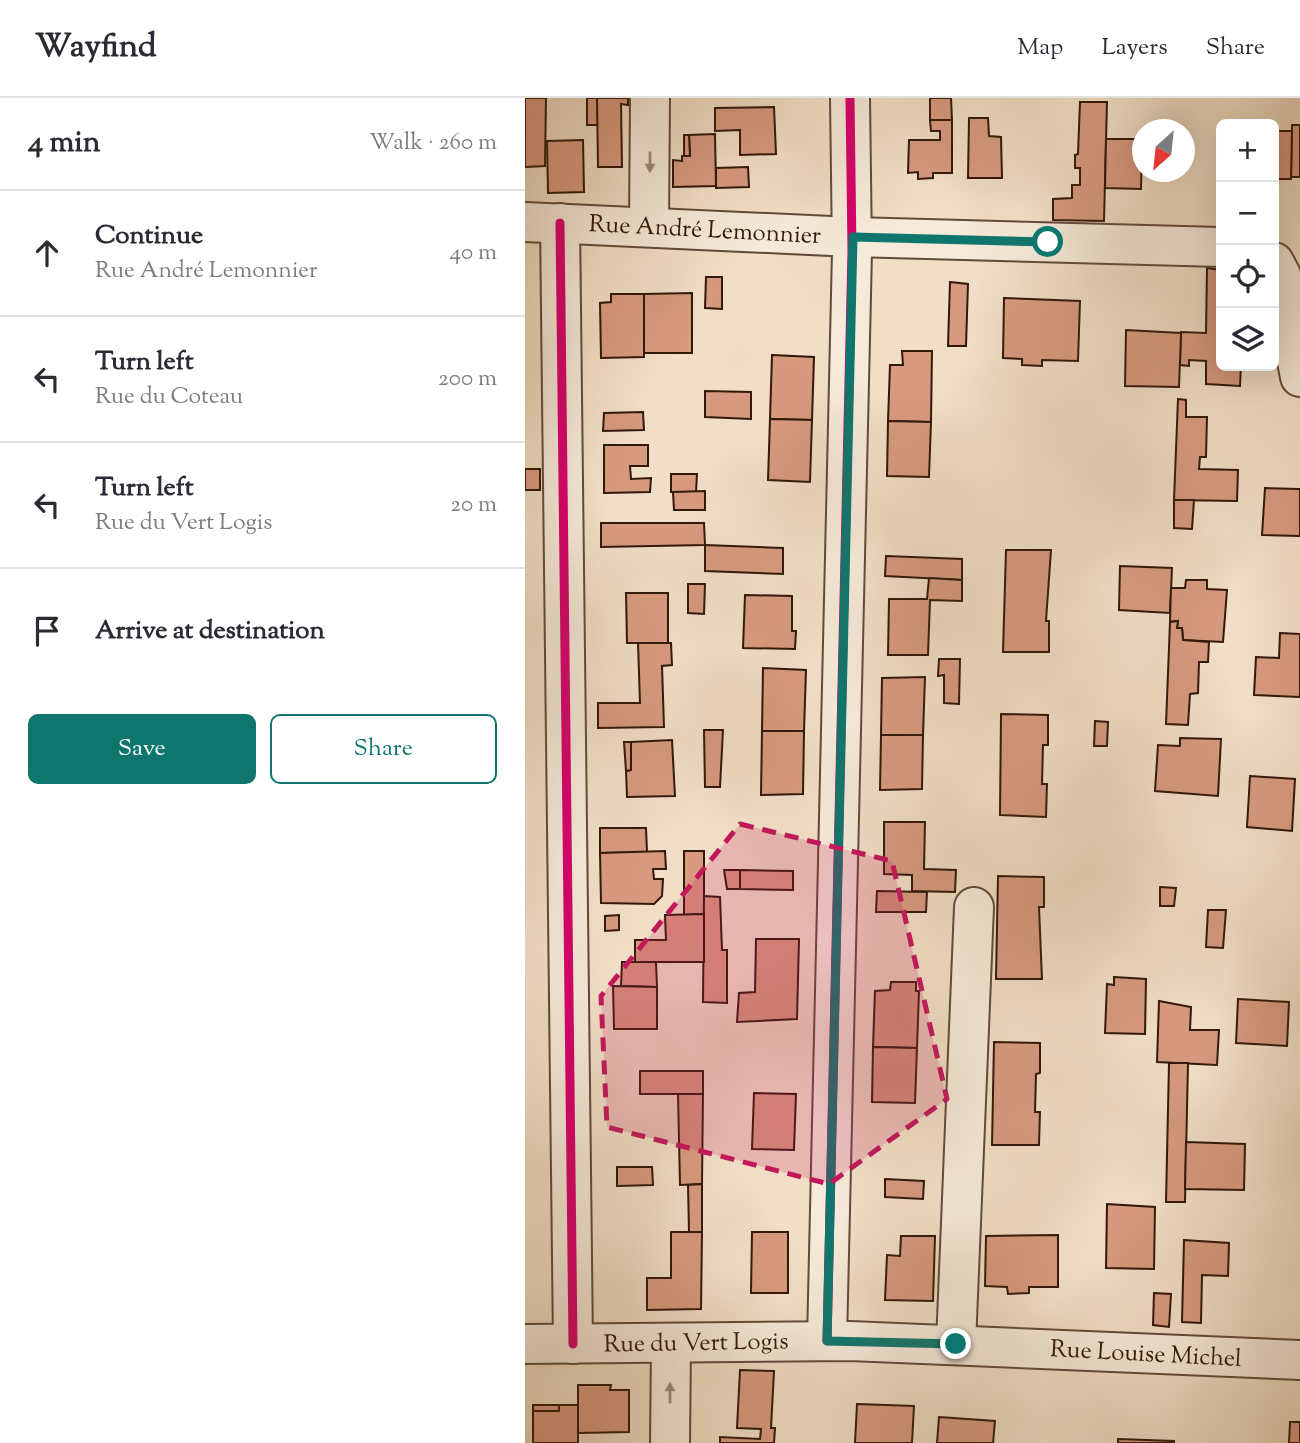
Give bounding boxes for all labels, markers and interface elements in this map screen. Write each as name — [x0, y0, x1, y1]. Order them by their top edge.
text: Wayfind — [35, 24, 157, 72]
text: Map — [1017, 31, 1063, 65]
text: Layers — [1101, 31, 1168, 65]
text: Share — [1206, 31, 1265, 65]
north arrow — [1132, 119, 1195, 182]
map controls — [1216, 119, 1279, 371]
button: + — [1216, 119, 1279, 182]
text: 4 min — [28, 122, 101, 165]
text: Walk · 260 m — [369, 127, 497, 160]
one-way arrow — [644, 151, 656, 173]
button: − — [1216, 182, 1279, 245]
street label: Rue André Lemonnier — [588, 208, 822, 254]
text: Continue — [95, 218, 203, 255]
route start — [1032, 226, 1063, 257]
icon: ahead — [28, 234, 66, 272]
text: 40 m — [450, 237, 497, 270]
button: locate — [1216, 245, 1279, 308]
text: Rue André Lemonnier — [95, 255, 318, 288]
button: layers — [1216, 308, 1279, 371]
text: Turn left — [95, 344, 194, 381]
icon: left — [28, 360, 66, 398]
text: 200 m — [438, 363, 497, 396]
text: Rue du Coteau — [95, 381, 243, 414]
text: Turn left — [95, 470, 194, 507]
icon: left — [28, 486, 66, 524]
text: 20 m — [450, 489, 497, 522]
text: Rue du Vert Logis — [95, 507, 272, 540]
icon: arrive — [28, 612, 66, 650]
text: Arrive at destination — [95, 613, 325, 650]
button: Save — [28, 714, 256, 784]
button: Share — [270, 714, 497, 784]
street label: Rue du Vert Logis — [603, 1325, 789, 1363]
route end — [940, 1328, 971, 1359]
street label: Rue Louise Michel — [1049, 1333, 1243, 1377]
one-way arrow — [665, 1382, 676, 1404]

